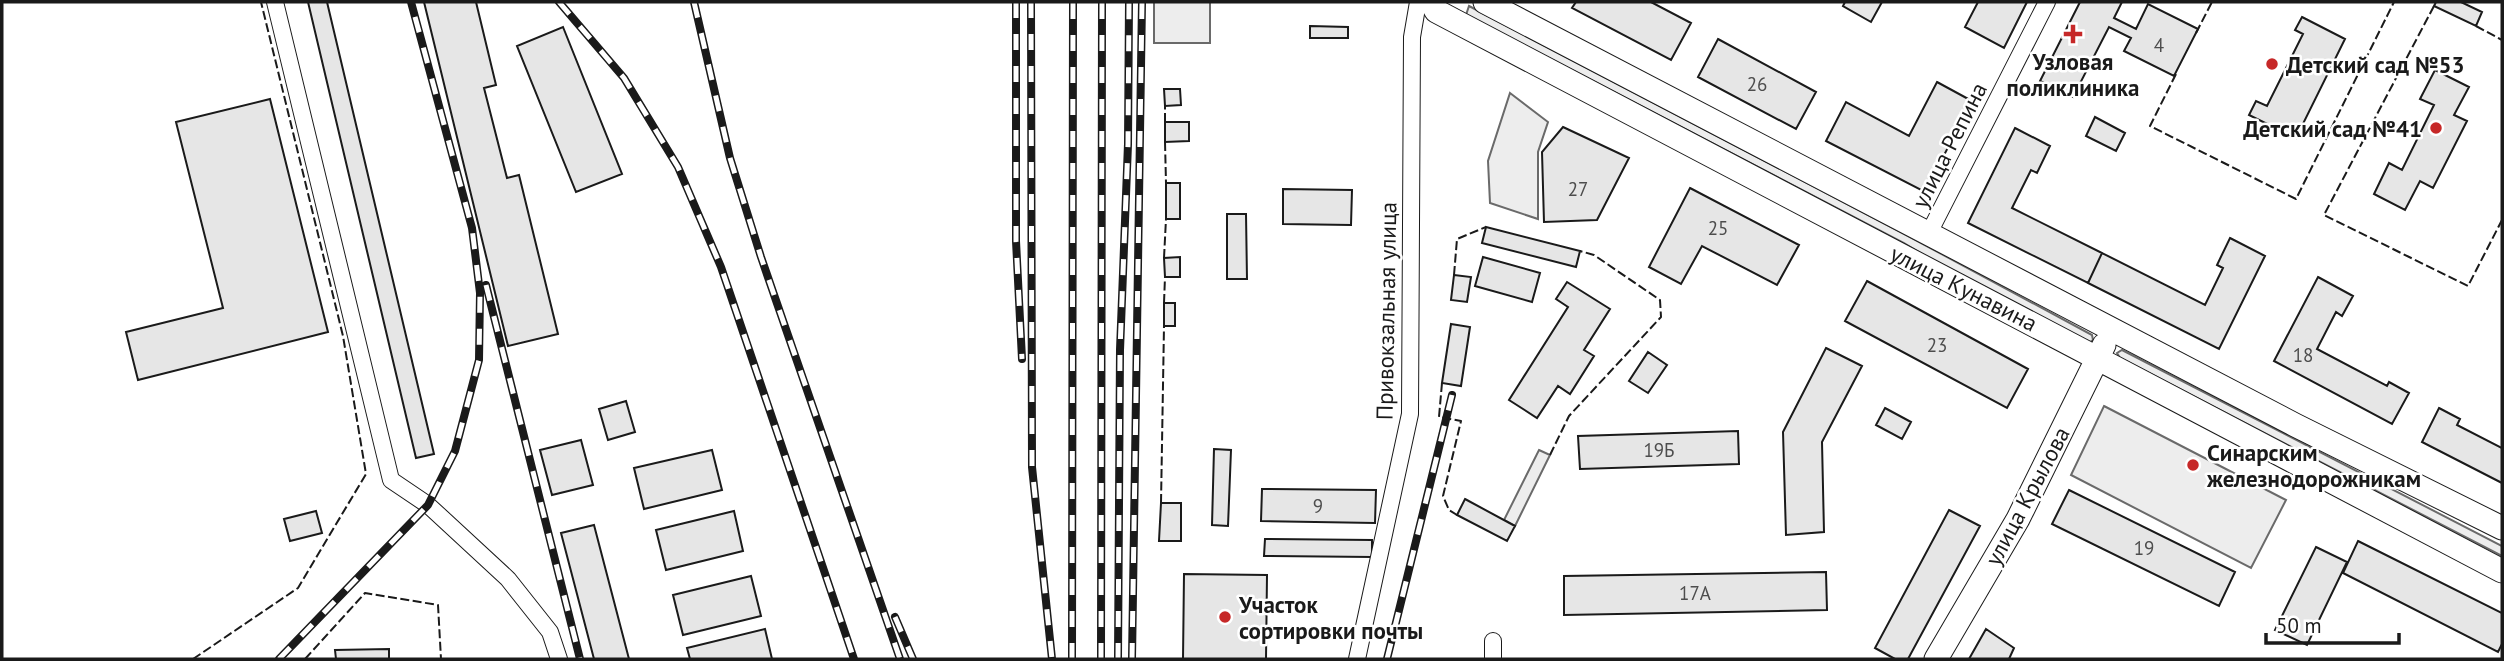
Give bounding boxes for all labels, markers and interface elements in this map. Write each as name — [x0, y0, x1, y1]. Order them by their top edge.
marker: Узловая поликлиника — [2063, 24, 2083, 44]
house number: 4 — [2154, 33, 2164, 57]
place label: Узловая поликлиника — [2007, 47, 2139, 102]
place label: Детский сад №53 — [2286, 50, 2465, 79]
marker: Детский сад №53 — [2264, 56, 2280, 72]
house number: 26 — [1747, 72, 1767, 96]
street label: улица Репина — [1905, 77, 1993, 213]
place label: Детский сад №41 — [2243, 114, 2422, 143]
marker: Детский сад №41 — [2428, 120, 2444, 136]
house number: 27 — [1568, 177, 1588, 201]
street label: Привокзальная улица — [1370, 202, 1402, 420]
house number: 25 — [1708, 216, 1728, 240]
street label: улица Кунавина — [1886, 239, 2042, 337]
house number: 23 — [1927, 333, 1947, 357]
house number: 18 — [2293, 343, 2313, 367]
street label: улица Крылова — [1978, 422, 2076, 570]
house number: 19Б — [1643, 438, 1675, 462]
place label: Синарским железнодорожникам — [2206, 438, 2421, 493]
marker: Синарским железнодорожникам — [2185, 457, 2201, 473]
house number: 9 — [1313, 494, 1323, 518]
house number: 19 — [2134, 536, 2154, 560]
house number: 17А — [1679, 581, 1711, 605]
place label: Участок сортировки почты — [1238, 590, 1423, 645]
scale bar — [2266, 602, 2399, 646]
marker: Участок сортировки почты — [1217, 609, 1233, 625]
text: 50 m — [2276, 612, 2322, 639]

